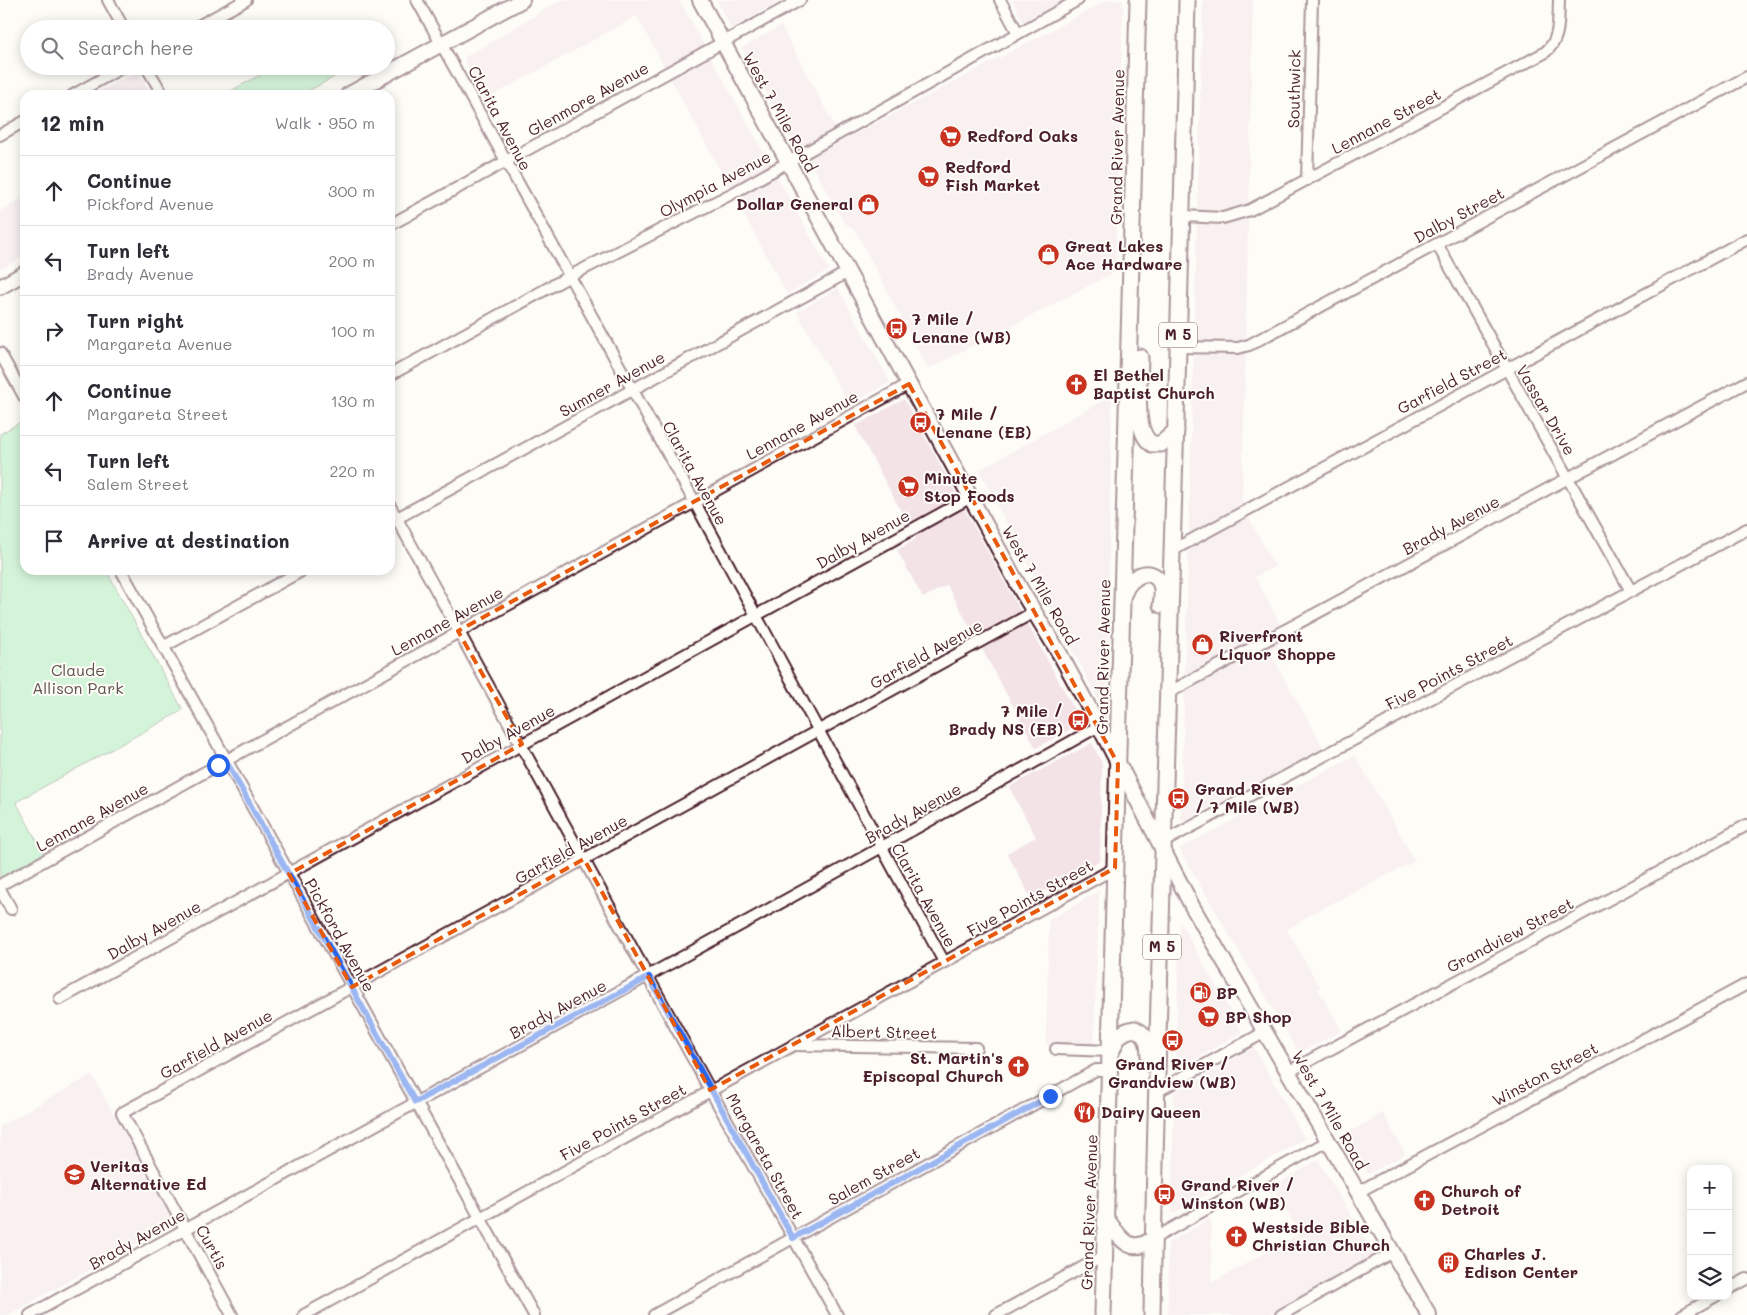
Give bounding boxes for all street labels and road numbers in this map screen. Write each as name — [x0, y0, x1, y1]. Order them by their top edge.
street label: West 7 Mile Road — [739, 48, 822, 176]
street label: Southwick — [1282, 50, 1305, 128]
street label: Glenmore Avenue — [524, 57, 652, 141]
street label: Clarita Avenue — [464, 62, 537, 174]
street label: Grand River Avenue — [1105, 69, 1128, 225]
street label: Lennane Street — [1327, 83, 1444, 158]
street label: Olympia Avenue — [656, 145, 774, 222]
street label: Dalby Street — [1410, 182, 1508, 247]
road number: M 5 — [1159, 322, 1197, 348]
street label: Garfield Street — [1393, 343, 1510, 418]
street label: Sumner Avenue — [555, 346, 668, 421]
street label: Vassar Drive — [1512, 361, 1581, 459]
street label: Lennane Avenue — [742, 385, 862, 464]
street label: Clarita Avenue — [658, 417, 733, 529]
street label: Brady Avenue — [1399, 490, 1503, 559]
street label: Dalby Avenue — [812, 504, 913, 573]
street label: West 7 Mile Road — [998, 521, 1083, 648]
street label: Grand River Avenue — [1091, 579, 1114, 735]
street label: Lennane Avenue — [387, 581, 507, 660]
street label: Garfield Avenue — [866, 614, 986, 693]
street label: Five Points Street — [1381, 629, 1516, 714]
street label: Dalby Avenue — [457, 699, 558, 768]
street label: Lennane Avenue — [32, 777, 152, 856]
street label: Brady Avenue — [861, 777, 965, 848]
street label: Garfield Avenue — [511, 809, 631, 888]
street label: Clarita Avenue — [887, 839, 962, 951]
street label: Five Points Street — [963, 854, 1097, 941]
street label: Pickford Avenue — [300, 874, 380, 995]
street label: Grandview Street — [1443, 892, 1577, 977]
street label: Dalby Avenue — [103, 895, 204, 964]
road number: M 5 — [1143, 934, 1181, 960]
street label: Brady Avenue — [506, 974, 610, 1043]
street label: Garfield Avenue — [156, 1004, 276, 1083]
street label: Albert Street — [831, 1020, 937, 1043]
street label: Winston Street — [1488, 1037, 1601, 1110]
street label: West 7 Mile Road — [1288, 1046, 1373, 1173]
street label: Five Points Street — [556, 1078, 690, 1165]
street label: Margareta Street — [722, 1089, 809, 1223]
street label: Grand River Avenue — [1075, 1134, 1102, 1290]
street label: Salem Street — [824, 1142, 923, 1209]
street label: Brady Avenue — [85, 1203, 189, 1274]
street label: Curtis — [192, 1221, 233, 1273]

